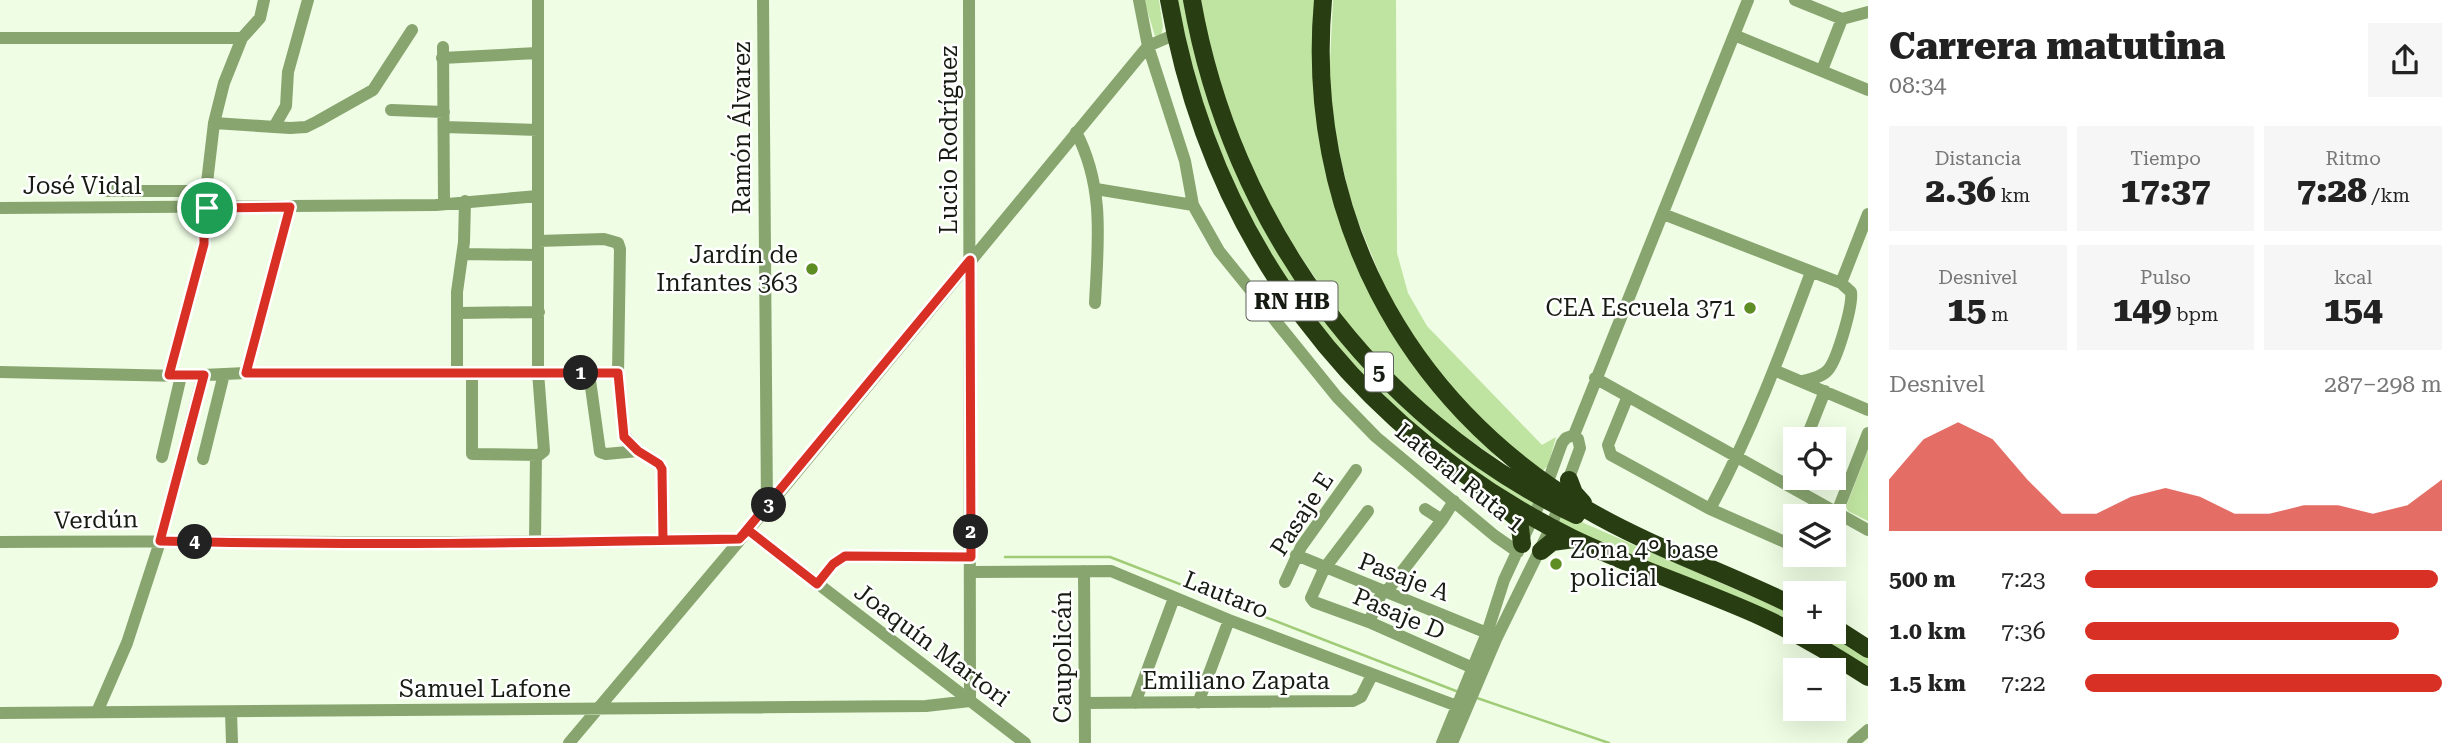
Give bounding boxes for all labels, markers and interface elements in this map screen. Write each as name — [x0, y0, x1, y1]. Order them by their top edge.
button: share — [2368, 23, 2442, 97]
text: Carrera matutina — [1889, 24, 2225, 68]
street label: Ramón Álvarez — [727, 42, 756, 214]
street label: Lucio Rodríguez — [935, 46, 963, 234]
text: 08:34 — [1889, 72, 1946, 99]
text: Distancia — [1935, 147, 2021, 170]
text: Tiempo — [2130, 147, 2201, 170]
text: Ritmo — [2325, 147, 2381, 170]
text: 2.36 — [1926, 170, 1996, 211]
text: 17:37 — [2120, 170, 2211, 211]
text: 7:28 — [2296, 170, 2367, 211]
street label: José Vidal — [23, 172, 141, 200]
pin — [177, 178, 237, 238]
text: km — [1996, 184, 2030, 207]
text: /km — [2367, 184, 2410, 207]
icon: arrive — [188, 189, 226, 227]
place label: Jardín de Infantes 363 — [656, 241, 798, 297]
marker: Jardín de Infantes 363 — [804, 261, 820, 277]
text: Desnivel — [1938, 266, 2017, 289]
text: Pulso — [2140, 266, 2191, 289]
text: kcal — [2334, 266, 2372, 289]
road number: RN HB — [1246, 282, 1338, 320]
text: 15 — [1947, 289, 1986, 330]
text: 149 — [2113, 289, 2171, 330]
text: 154 — [2324, 289, 2383, 330]
place label: CEA Escuela 371 — [1546, 294, 1736, 322]
marker: CEA Escuela 371 — [1742, 300, 1758, 316]
text: m — [1986, 303, 2009, 326]
text: bpm — [2171, 303, 2218, 326]
road number: 5 — [1365, 352, 1393, 392]
pin: 1 — [564, 356, 598, 390]
text: 1 — [575, 361, 586, 384]
text: Desnivel — [1889, 371, 1985, 398]
text: 287–298 m — [2324, 371, 2442, 398]
street label: Lateral Ruta 1 — [1390, 417, 1530, 539]
map controls — [1783, 427, 1846, 721]
button: locate — [1783, 427, 1846, 490]
street label: Pasaje E — [1265, 467, 1339, 561]
pin: 3 — [752, 488, 786, 522]
text: 3 — [763, 493, 774, 516]
button: layers — [1783, 504, 1846, 567]
street label: Verdún — [54, 505, 138, 535]
pin: 2 — [954, 514, 988, 550]
text: 2 — [965, 520, 976, 543]
pin: 4 — [178, 524, 212, 560]
text: 4 — [189, 530, 200, 553]
place label: Zona 4° base policial — [1570, 536, 1718, 592]
street label: Pasaje A — [1355, 547, 1454, 607]
marker: Zona 4° base policial — [1548, 556, 1564, 572]
street label: Lautaro — [1179, 565, 1273, 625]
text: 500 m — [1889, 566, 1956, 593]
text: 7:23 — [2001, 566, 2046, 593]
street label: Joaquín Martori — [849, 578, 1015, 713]
button: + — [1783, 581, 1846, 644]
street label: Pasaje D — [1349, 582, 1449, 646]
street label: Caupolicán — [1049, 591, 1077, 723]
text: 1.0 km — [1889, 618, 1966, 645]
text: 7:36 — [2001, 618, 2046, 645]
button: − — [1783, 658, 1846, 721]
street label: Emiliano Zapata — [1142, 667, 1330, 695]
text: 1.5 km — [1889, 670, 1966, 697]
text: 7:22 — [2001, 670, 2046, 697]
street label: Samuel Lafone — [399, 675, 571, 703]

